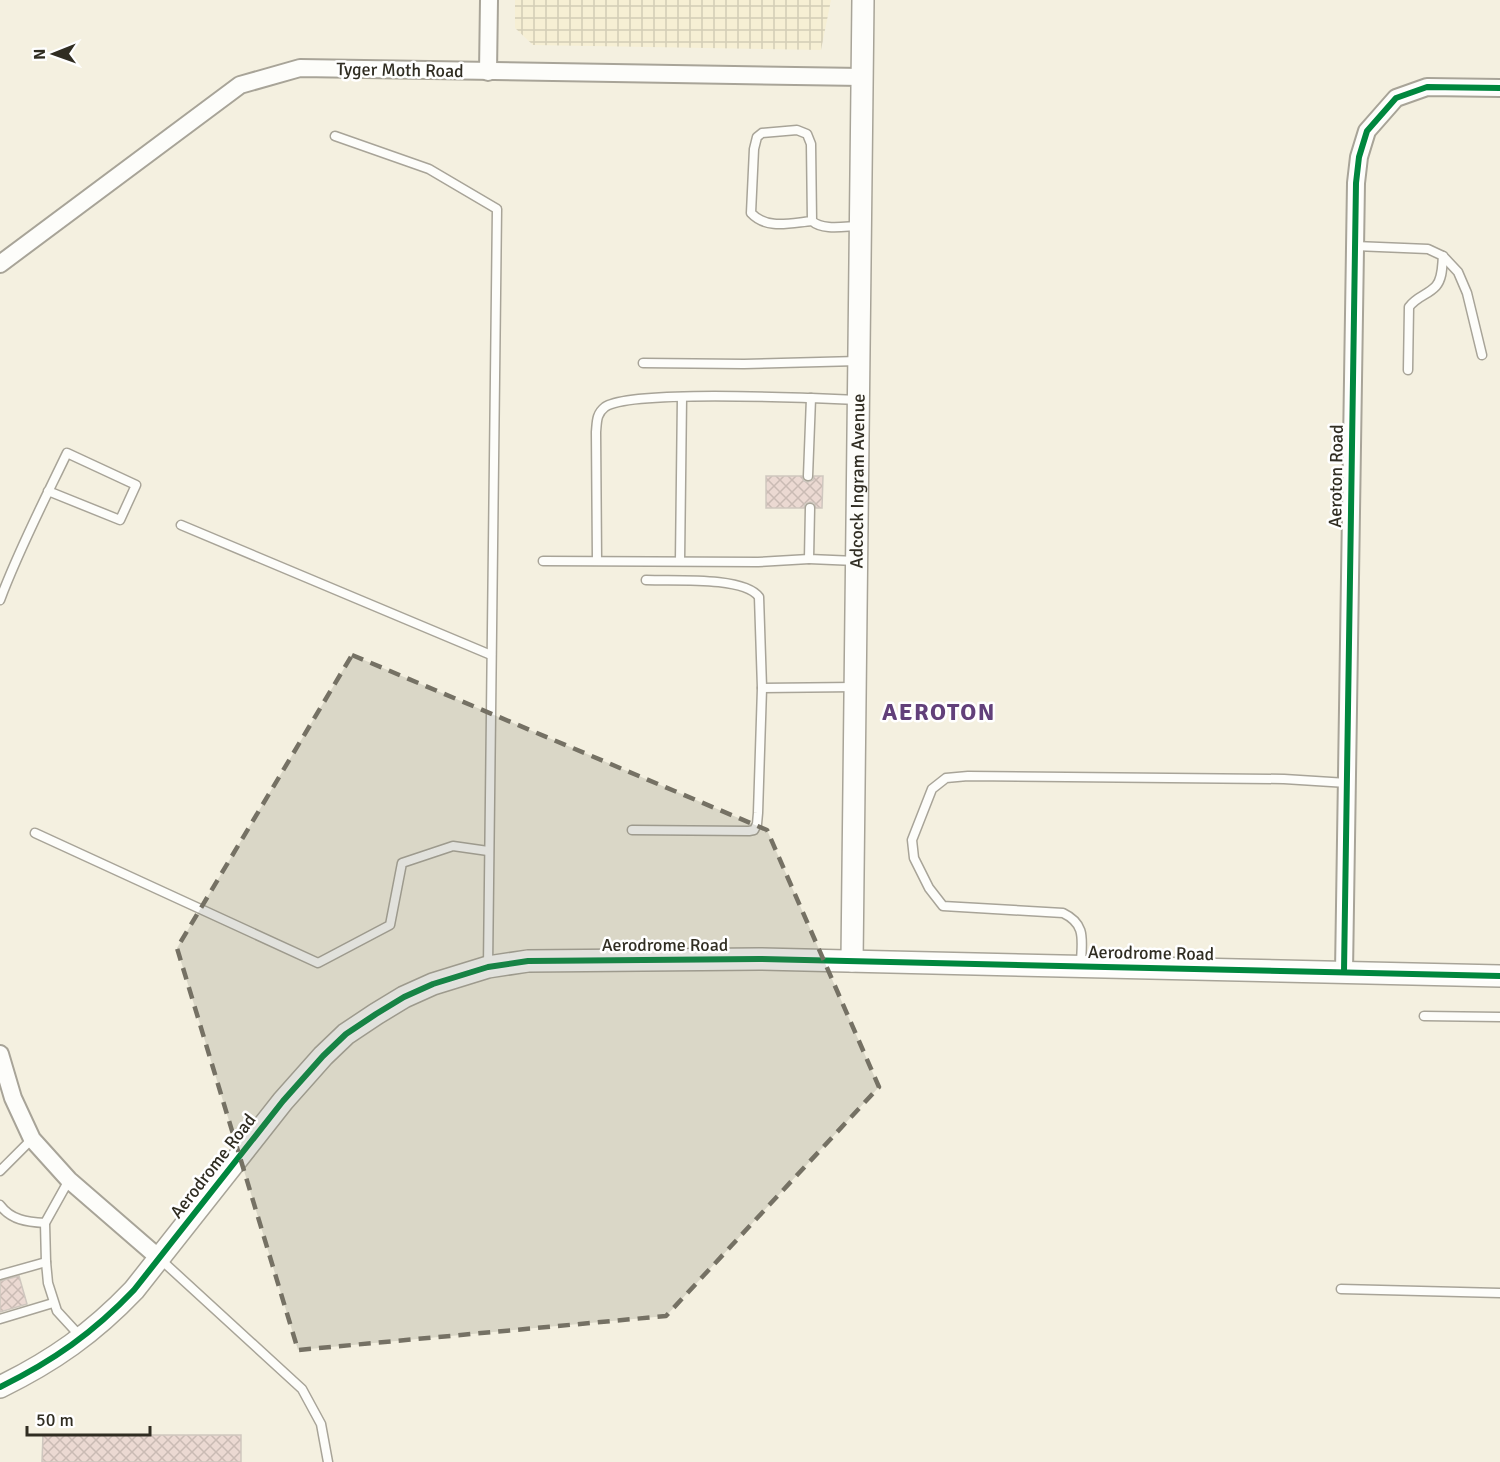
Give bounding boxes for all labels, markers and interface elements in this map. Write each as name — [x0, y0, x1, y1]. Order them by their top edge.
north arrow — [24, 24, 84, 84]
text: N — [30, 49, 50, 60]
street label: Tyger Moth Road — [336, 58, 464, 82]
street label: Adcock Ingram Avenue — [845, 394, 869, 568]
street label: Aeroton Road — [1324, 424, 1348, 528]
district label: AEROTON — [882, 697, 996, 727]
street label: Aerodrome Road — [602, 934, 728, 956]
street label: Aerodrome Road — [1088, 941, 1214, 965]
street label: Aerodrome Road — [165, 1109, 261, 1223]
scale bar — [27, 1399, 150, 1437]
text: 50 m — [36, 1409, 74, 1431]

